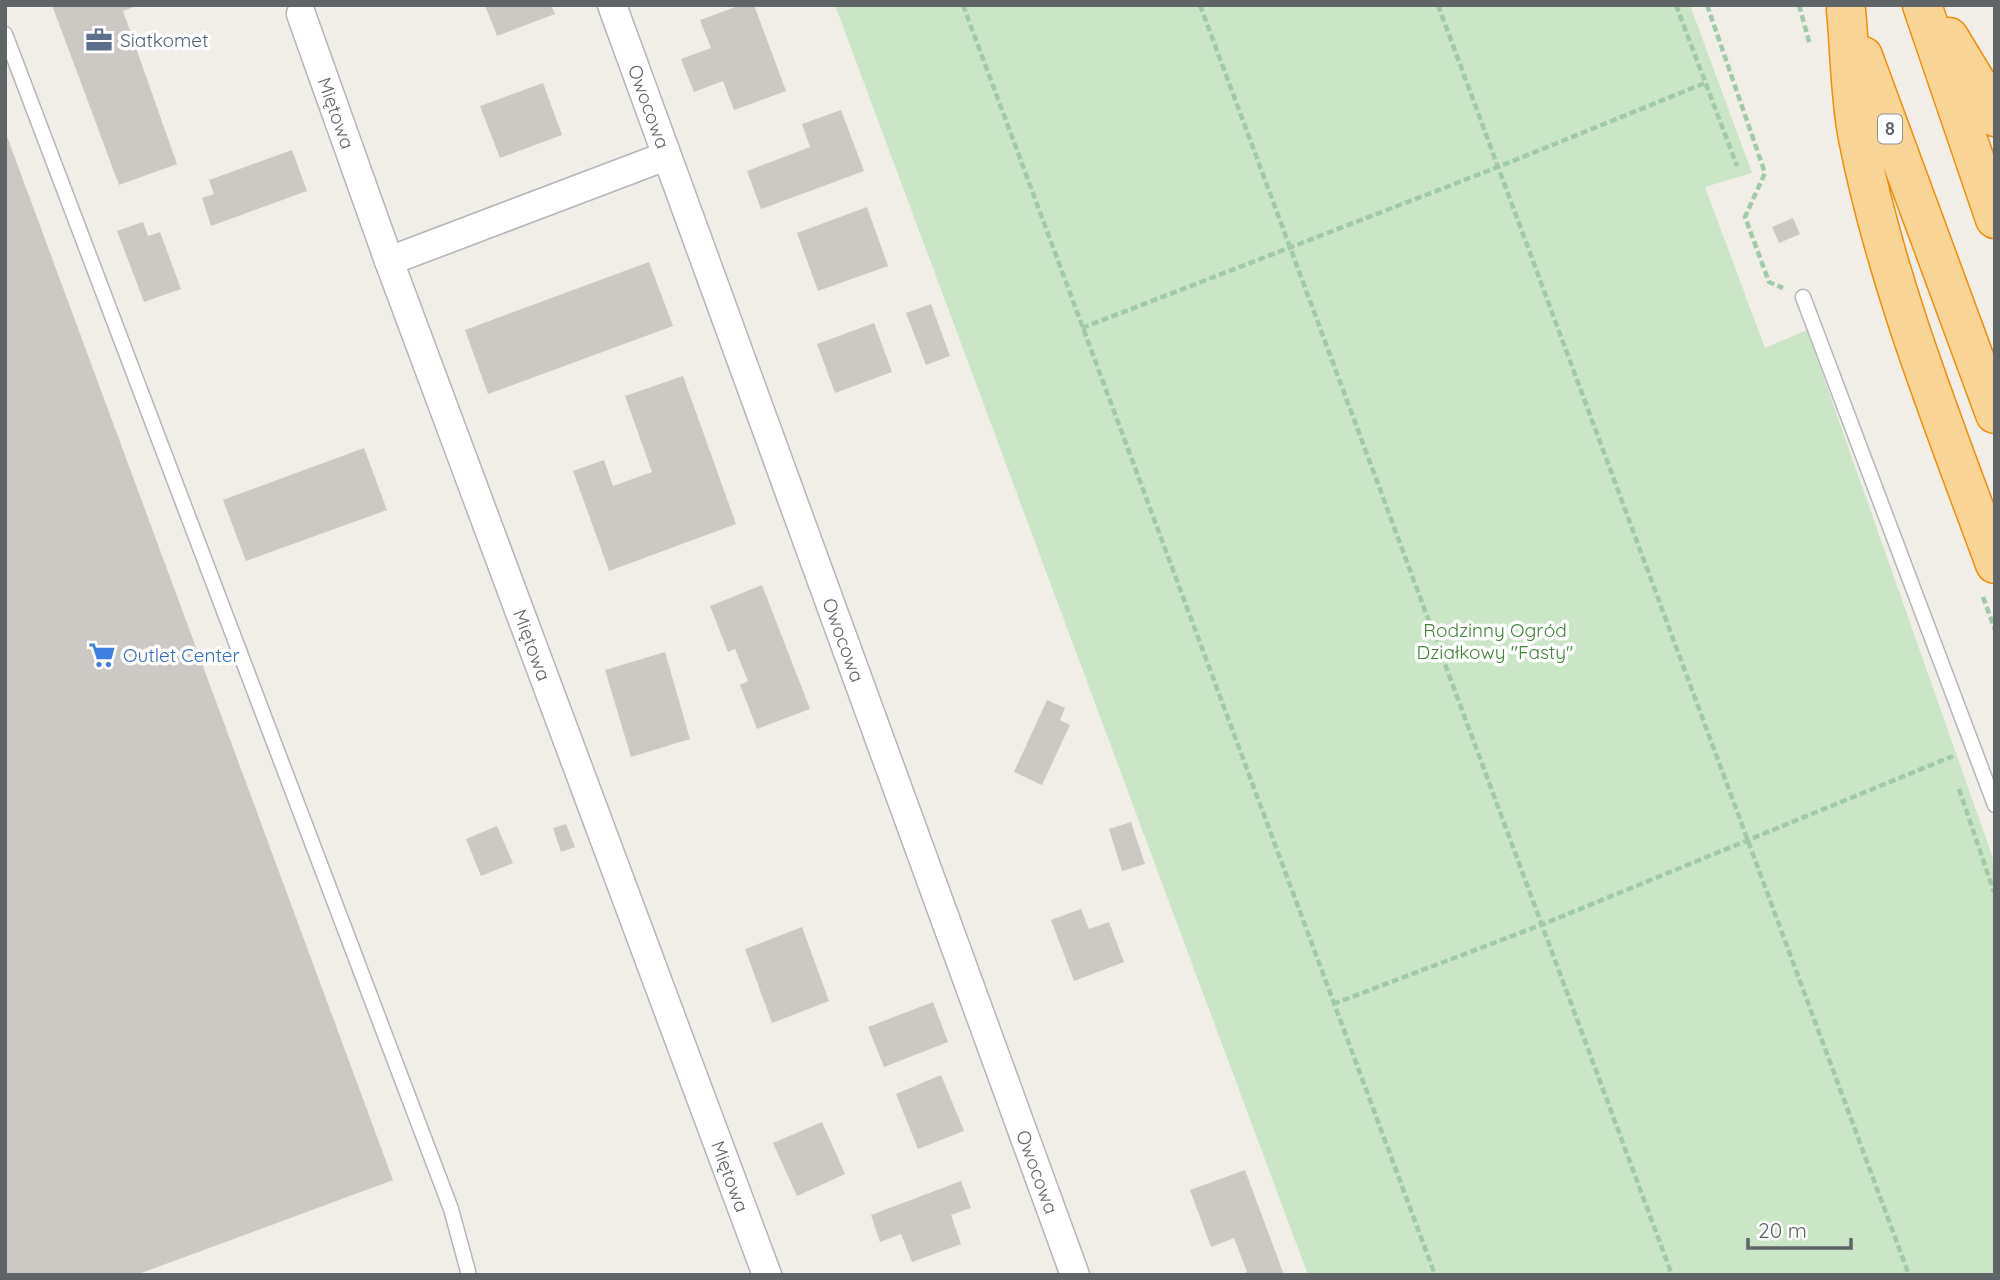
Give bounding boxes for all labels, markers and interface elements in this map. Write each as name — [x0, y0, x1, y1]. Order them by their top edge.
office icon: Siatkomet — [84, 25, 114, 55]
place label: Siatkomet — [120, 28, 208, 52]
street label: Owocowa — [623, 61, 675, 152]
street label: Miętowa — [312, 74, 360, 152]
road number: 8 — [1878, 114, 1902, 144]
street label: Owocowa — [817, 595, 870, 685]
street label: Miętowa — [508, 606, 556, 684]
park label: Rodzinny Ogród Działkowy "Fasty" — [1417, 618, 1573, 664]
supermarket icon: Outlet Center — [87, 640, 117, 670]
place label: Outlet Center — [123, 643, 241, 667]
street label: Owocowa — [1011, 1127, 1064, 1217]
street label: Miętowa — [706, 1137, 754, 1215]
scale bar — [1748, 1206, 1851, 1250]
text: 20 m — [1758, 1217, 1807, 1243]

